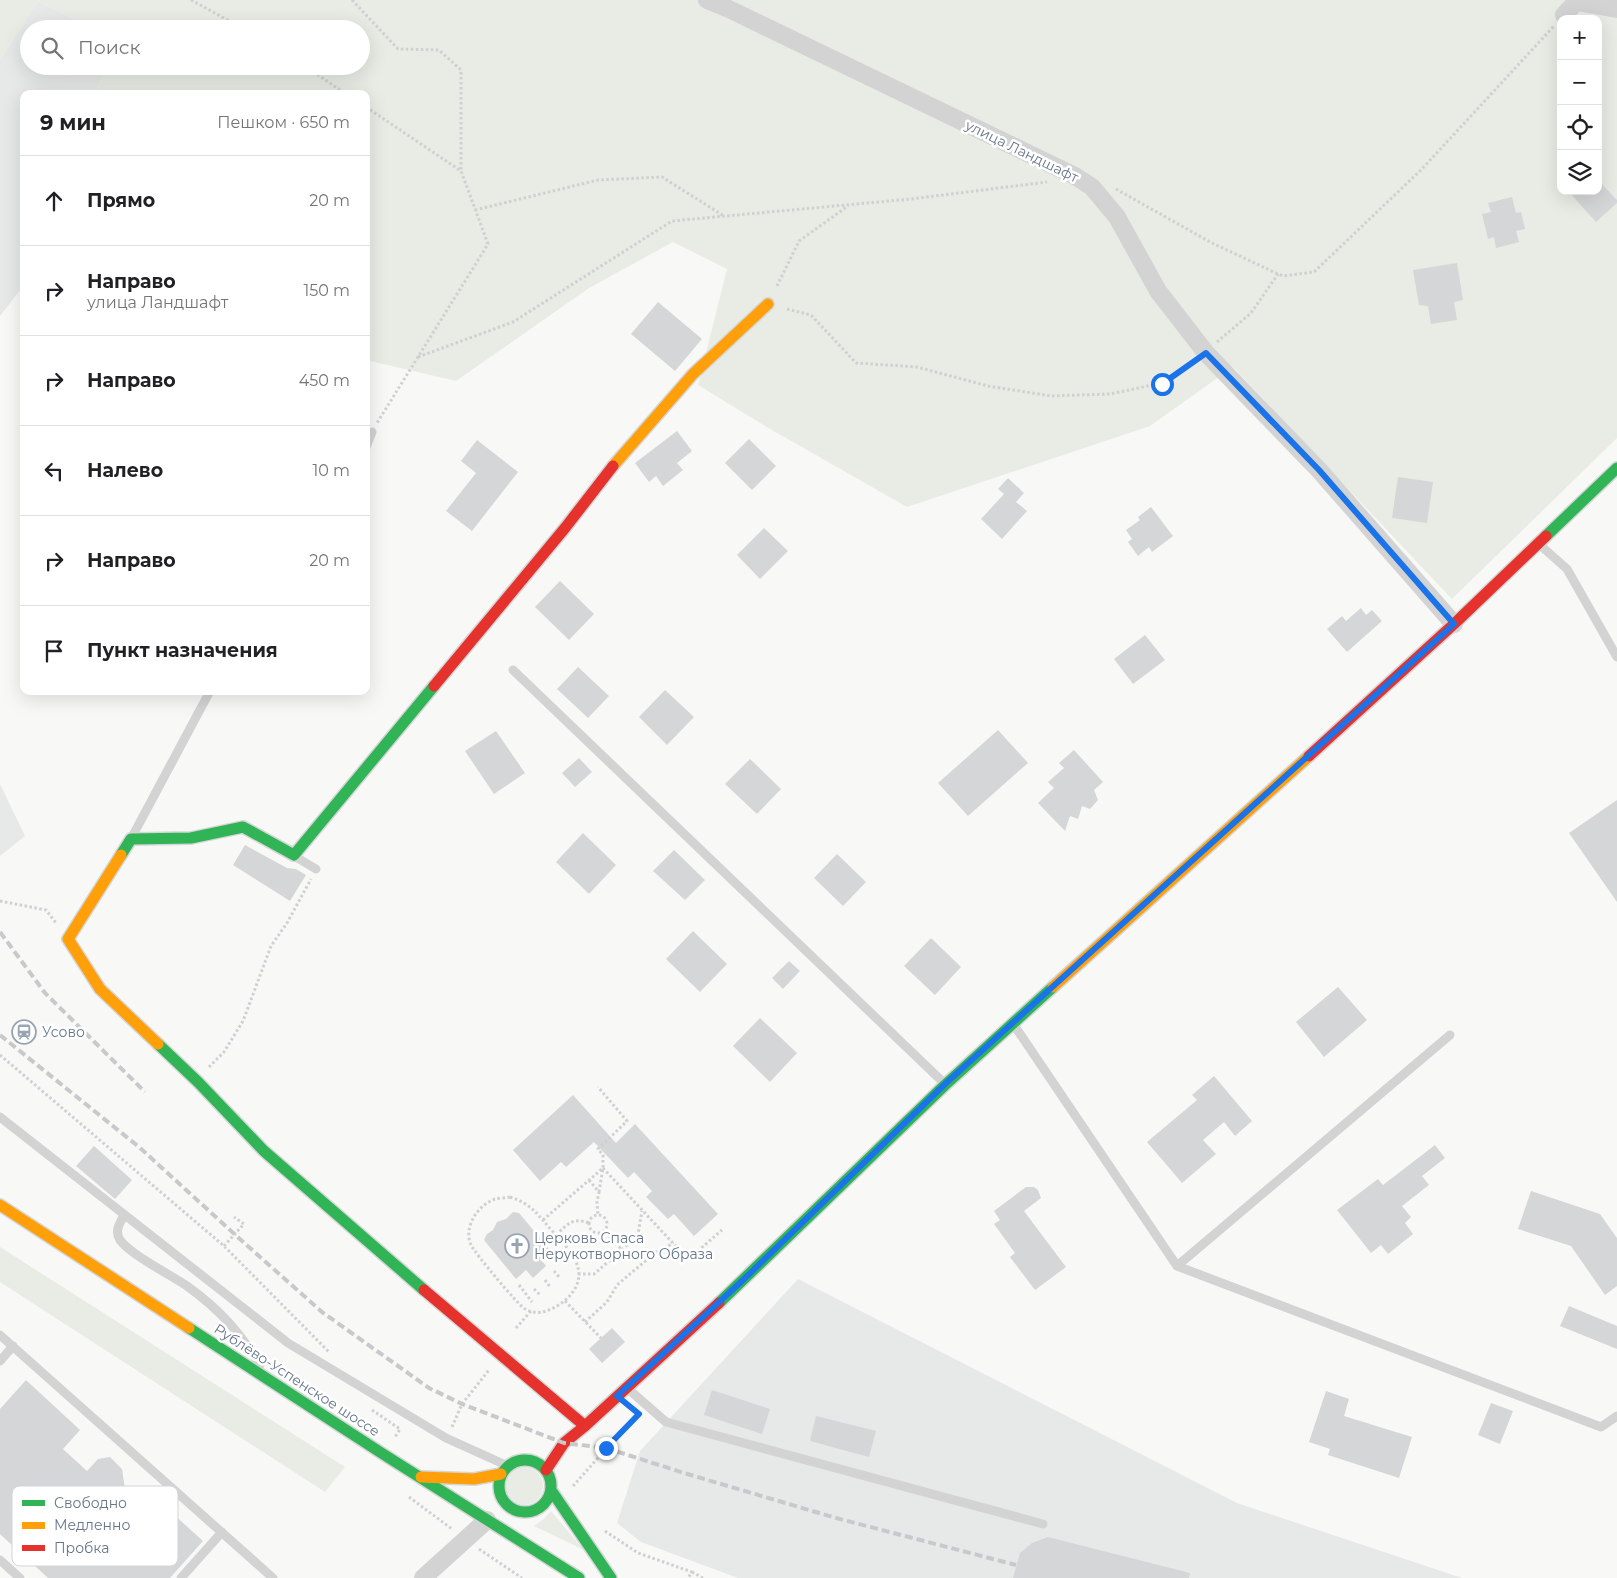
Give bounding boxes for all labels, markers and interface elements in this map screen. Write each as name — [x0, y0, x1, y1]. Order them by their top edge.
map controls — [1557, 15, 1602, 195]
button: + — [1557, 15, 1602, 60]
search box — [20, 20, 370, 75]
icon: search — [38, 34, 66, 62]
text: Поиск — [78, 36, 141, 59]
button: − — [1557, 60, 1602, 105]
button: locate — [1557, 105, 1602, 150]
text: 9 мин — [40, 110, 106, 135]
text: Пешком · 650 m — [217, 113, 350, 132]
street label: улица Ландшафт — [962, 115, 1082, 186]
button: layers — [1557, 150, 1602, 195]
icon: ahead — [40, 187, 68, 215]
text: Прямо — [87, 189, 155, 212]
text: 20 m — [309, 191, 350, 210]
text: Направо — [87, 270, 176, 293]
icon: right — [40, 277, 68, 305]
text: 150 m — [303, 281, 350, 300]
text: улица Ландшафт — [87, 293, 228, 312]
icon: right — [40, 367, 68, 395]
text: Направо — [87, 369, 176, 392]
text: 450 m — [299, 371, 350, 390]
route start — [1151, 373, 1174, 396]
icon: left — [40, 457, 68, 485]
text: Налево — [87, 459, 163, 482]
text: 10 m — [312, 461, 350, 480]
icon: right — [40, 547, 68, 575]
text: Направо — [87, 549, 176, 572]
text: 20 m — [309, 551, 350, 570]
icon: arrive — [40, 637, 68, 665]
text: Пункт назначения — [87, 639, 278, 662]
station icon: Усово — [11, 1019, 37, 1045]
place label: Усово — [42, 1023, 85, 1041]
place label: Церковь Спаса Нерукотворного Образа — [534, 1229, 713, 1263]
church icon: Церковь Спаса Нерукотворного Образа — [504, 1233, 530, 1259]
street label: Рублёво-Успенское шоссе — [211, 1320, 383, 1440]
route end — [595, 1437, 618, 1460]
legend — [12, 1486, 178, 1566]
text: Свободно — [54, 1494, 127, 1512]
text: Медленно — [54, 1516, 130, 1534]
text: Пробка — [54, 1539, 109, 1557]

